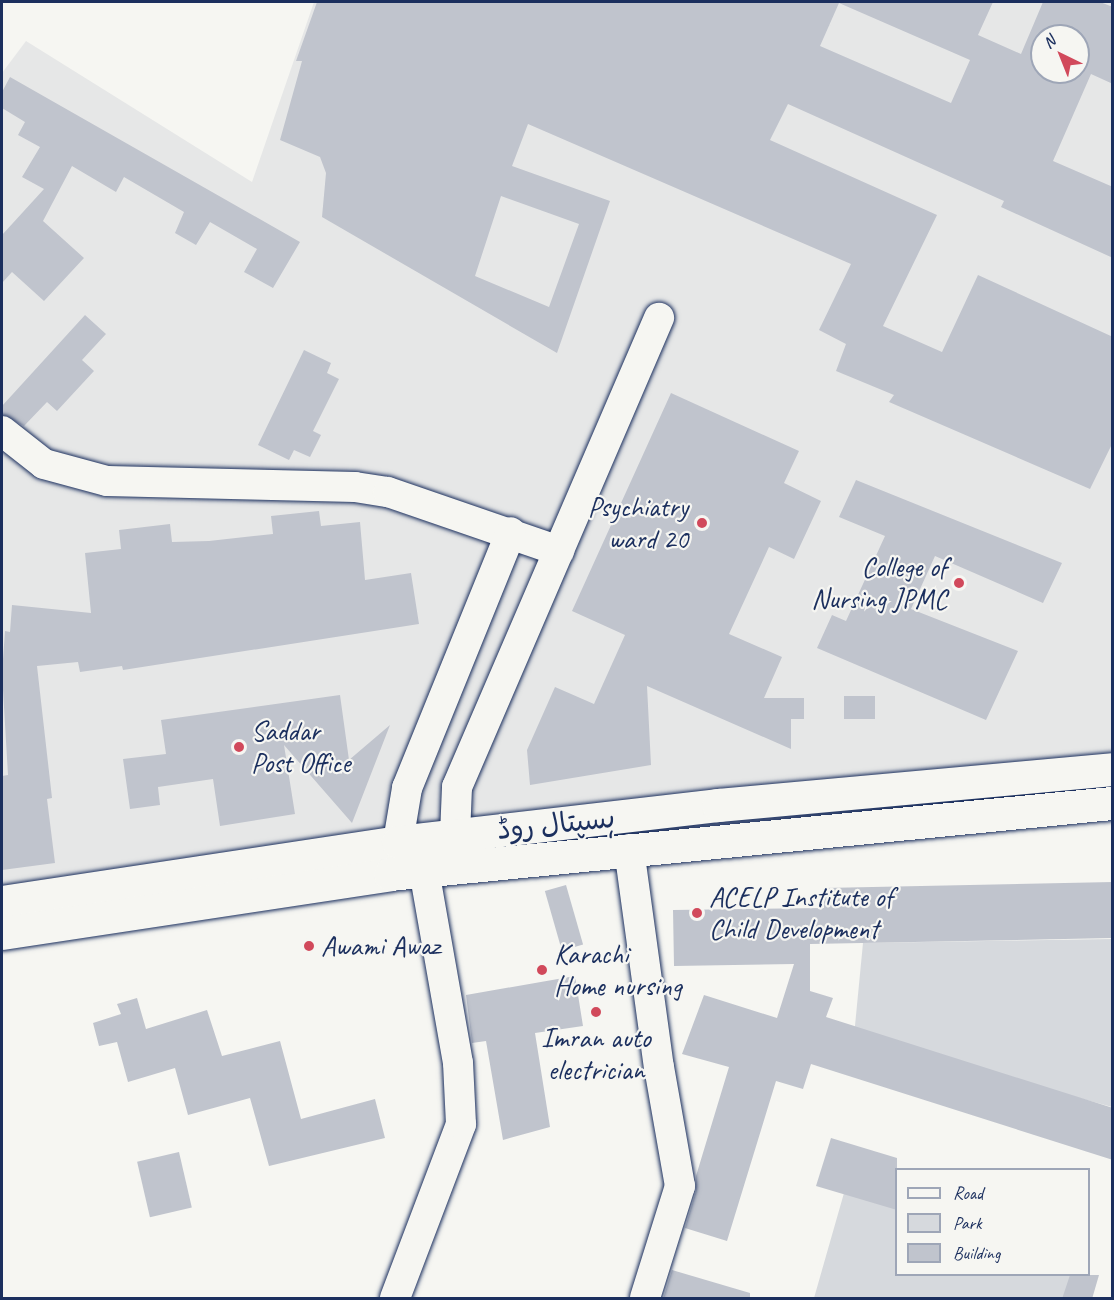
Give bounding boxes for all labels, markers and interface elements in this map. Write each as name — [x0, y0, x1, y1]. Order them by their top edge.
north arrow — [1030, 24, 1090, 84]
text: N — [1039, 32, 1060, 53]
place label: Psychiatry ward 20 — [588, 490, 688, 556]
marker: Psychiatry ward 20 — [693, 514, 711, 532]
place label: College of Nursing JPMC — [811, 550, 947, 616]
marker: College of Nursing JPMC — [952, 576, 966, 590]
place label: Saddar Post Office — [251, 714, 350, 780]
marker: Saddar Post Office — [232, 740, 246, 754]
street label: ہسپتال روڈ — [495, 801, 617, 847]
place label: ACELP Institute of Child Development — [709, 880, 892, 946]
marker: ACELP Institute of Child Development — [690, 906, 704, 920]
place label: Awami Awaz — [321, 929, 441, 963]
place label: Karachi Home nursing — [554, 937, 681, 1003]
marker: Awami Awaz — [302, 939, 316, 953]
marker: Karachi Home nursing — [535, 963, 549, 977]
marker: Imran auto electrician — [589, 1005, 603, 1019]
place label: Imran auto electrician — [541, 1021, 651, 1087]
legend — [895, 1168, 1090, 1276]
text: Road — [953, 1182, 983, 1204]
text: Park — [953, 1212, 982, 1234]
text: Building — [953, 1242, 1000, 1264]

